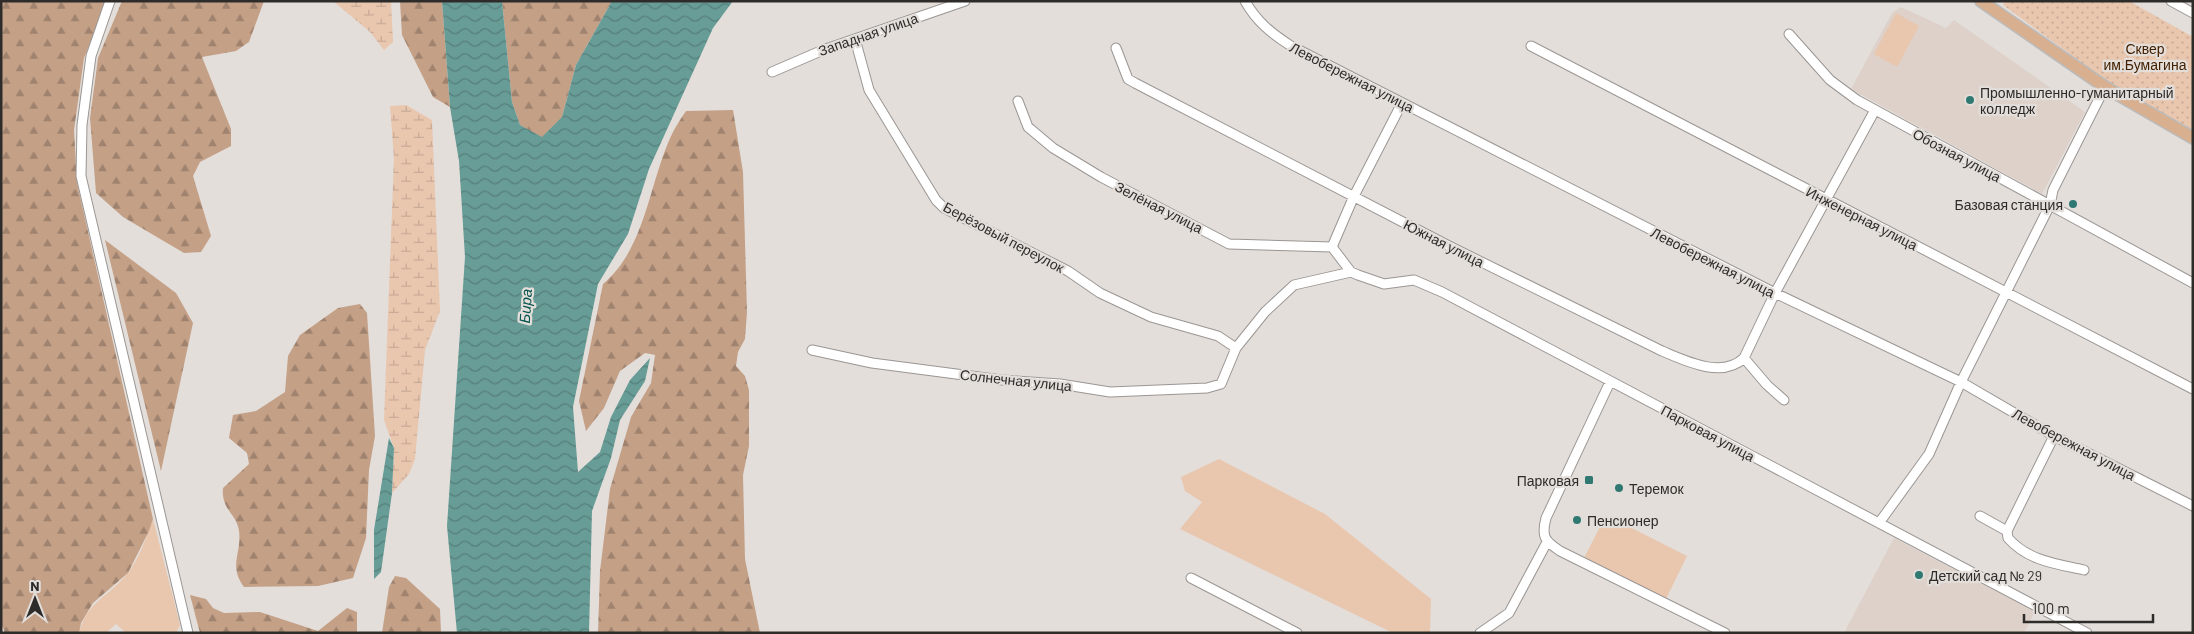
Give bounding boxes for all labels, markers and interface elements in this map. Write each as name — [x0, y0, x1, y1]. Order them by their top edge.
street label: Западная улица — [816, 9, 920, 59]
street label: Левобережная улица — [1287, 38, 1417, 116]
park label: Сквер им.Бумагина — [2104, 40, 2187, 73]
place label: Промышленно-гуманитарный колледж — [1980, 84, 2174, 117]
marker: Промышленно-гуманитарный колледж — [1964, 94, 1976, 106]
street label: Обозная улица — [1910, 125, 2004, 185]
street label: Зелёная улица — [1112, 178, 1206, 236]
street label: Инженерная улица — [1804, 183, 1921, 254]
place label: Базовая станция — [1954, 196, 2063, 213]
street label: Берёзовый переулок — [941, 198, 1068, 276]
marker: Базовая станция — [2067, 198, 2079, 210]
street label: Южная улица — [1401, 215, 1487, 271]
street label: Левобережная улица — [1648, 223, 1778, 301]
water label: Бира — [515, 288, 535, 324]
street label: Солнечная улица — [959, 366, 1073, 394]
street label: Парковая улица — [1658, 401, 1758, 465]
street label: Левобережная улица — [2010, 404, 2139, 484]
place label: Парковая — [1517, 472, 1579, 489]
marker: Парковая — [1583, 474, 1595, 486]
place label: Теремок — [1629, 480, 1685, 497]
marker: Теремок — [1613, 482, 1625, 494]
place label: Пенсионер — [1587, 512, 1659, 529]
marker: Пенсионер — [1571, 514, 1583, 526]
place label: Детский сад № 29 — [1929, 567, 2042, 584]
marker: Детский сад № 29 — [1913, 569, 1925, 581]
north arrow — [10, 574, 60, 624]
text: N — [30, 577, 40, 594]
scale bar — [2024, 592, 2153, 624]
text: 100 m — [2032, 599, 2070, 617]

